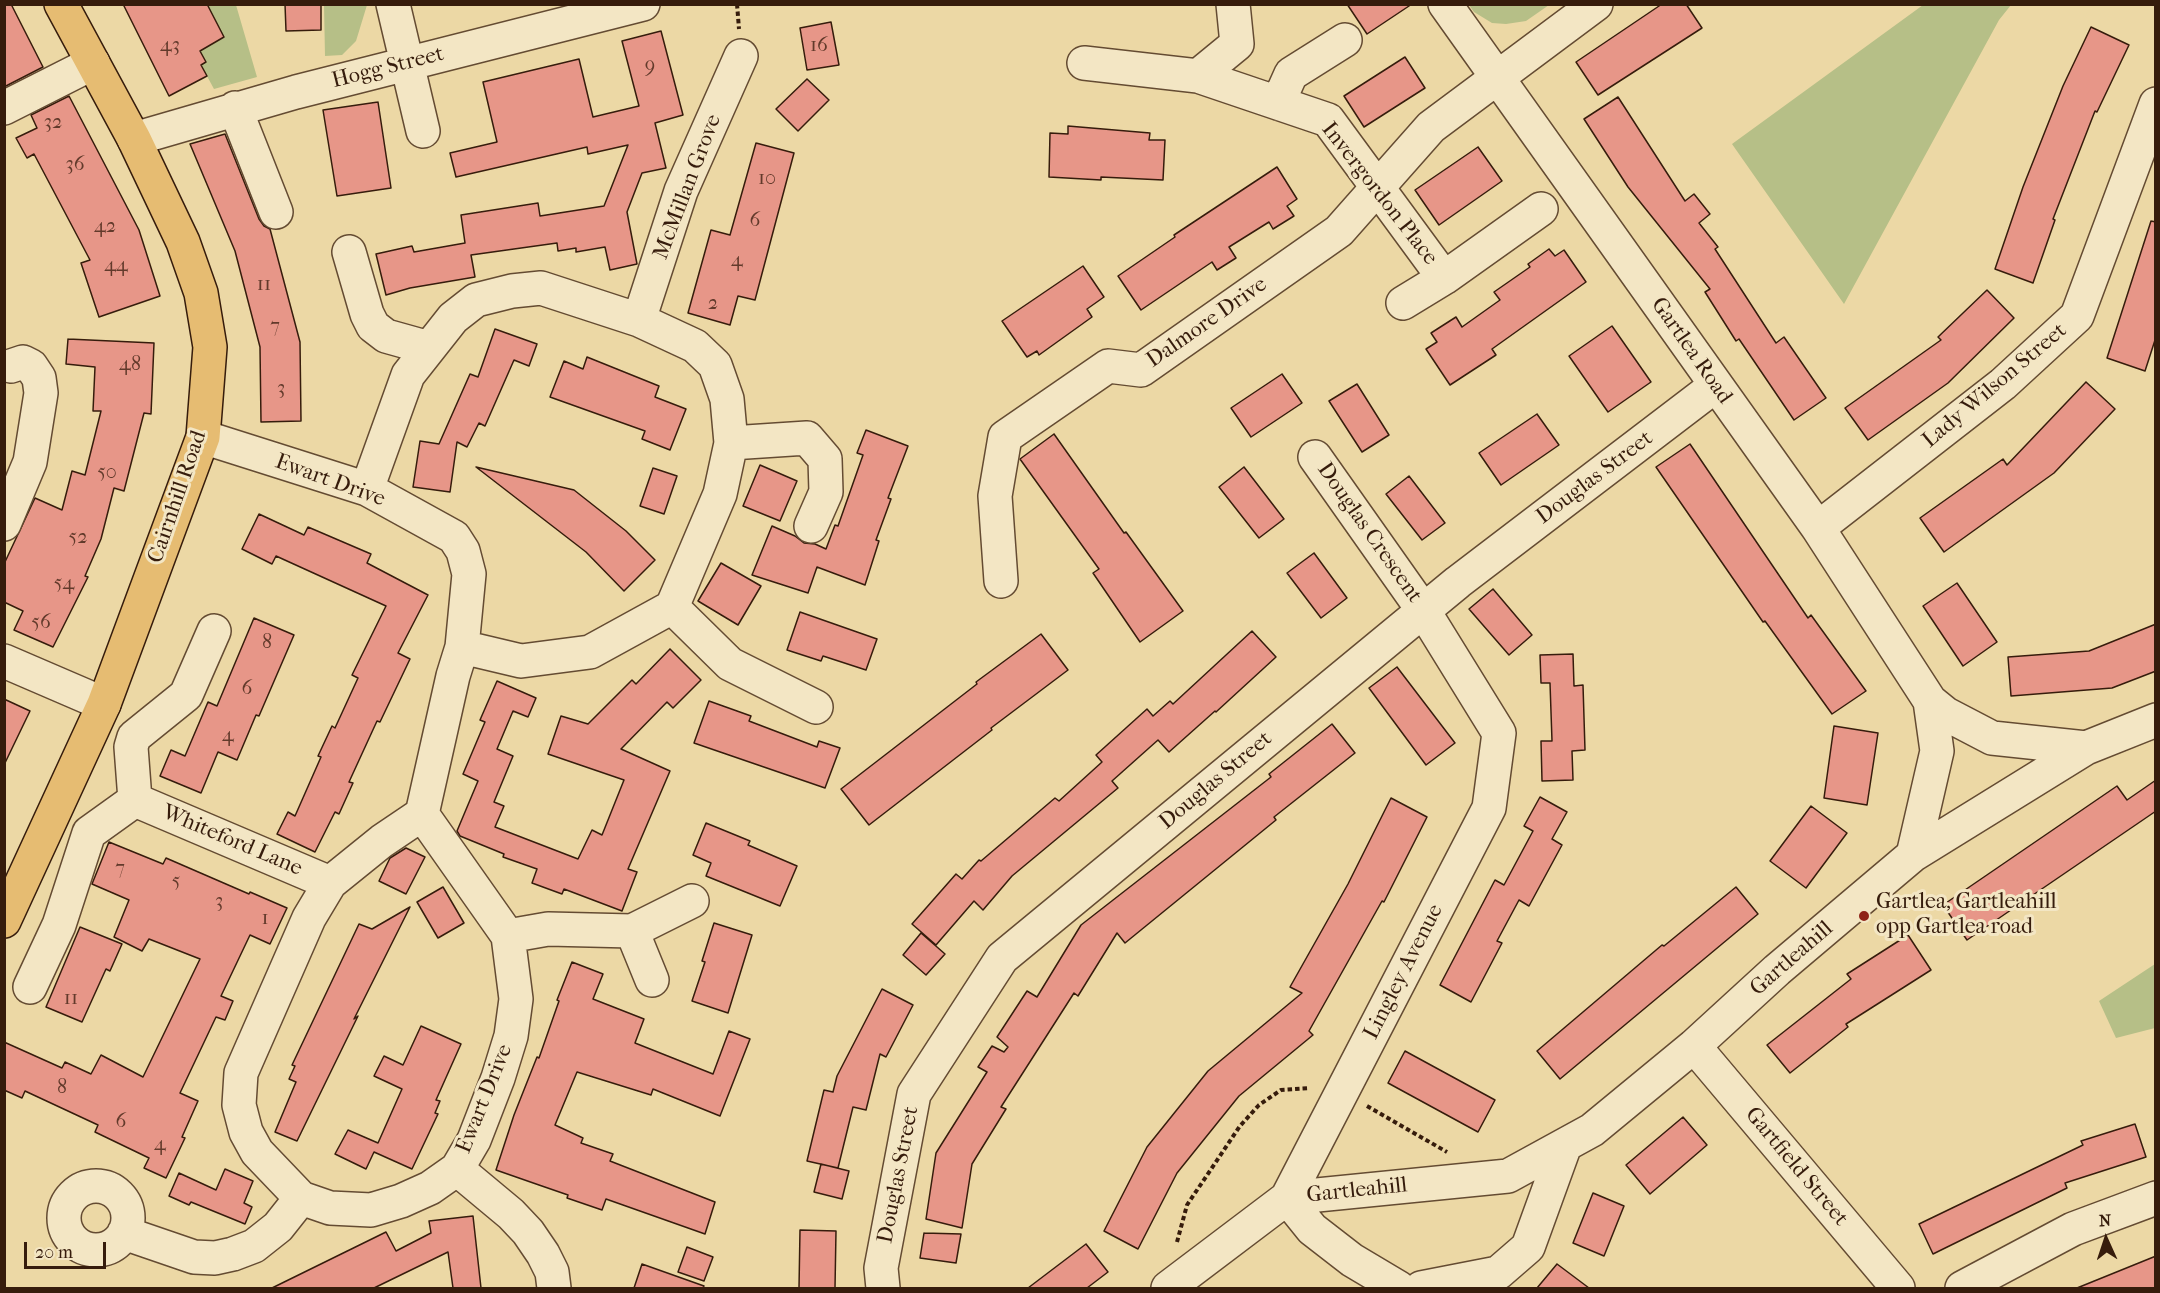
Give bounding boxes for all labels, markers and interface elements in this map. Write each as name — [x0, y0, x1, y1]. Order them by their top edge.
house number: 43 — [160, 34, 180, 58]
house number: 16 — [810, 34, 828, 58]
street label: Hogg Street — [329, 41, 447, 95]
house number: 9 — [645, 55, 655, 79]
house number: 32 — [44, 111, 62, 135]
street label: McMillan Grove — [648, 111, 728, 263]
street label: Invergordon Place — [1315, 117, 1443, 271]
house number: 36 — [65, 153, 85, 177]
house number: 10 — [758, 167, 776, 191]
house number: 6 — [750, 209, 760, 233]
house number: 42 — [94, 215, 116, 239]
house number: 4 — [731, 249, 743, 273]
house number: 44 — [104, 254, 128, 278]
street label: Dalmore Drive — [1142, 272, 1272, 374]
house number: 11 — [257, 273, 271, 297]
house number: 2 — [708, 292, 718, 316]
street label: Gartlea Road — [1645, 293, 1737, 409]
house number: 7 — [270, 315, 280, 339]
street label: Lady Wilson Street — [1917, 318, 2073, 454]
house number: 48 — [119, 353, 141, 377]
house number: 3 — [277, 377, 285, 401]
street label: Douglas Street — [1532, 426, 1658, 530]
street label: Cairnhill Road — [143, 427, 213, 567]
street label: Ewart Drive — [271, 449, 389, 513]
street label: Douglas Crescent — [1311, 458, 1427, 608]
house number: 50 — [97, 461, 117, 485]
house number: 52 — [69, 526, 87, 550]
house number: 54 — [54, 572, 74, 596]
house number: 56 — [31, 611, 51, 635]
house number: 8 — [262, 631, 272, 655]
house number: 6 — [242, 677, 252, 701]
house number: 4 — [222, 724, 234, 748]
street label: Douglas Street — [1154, 726, 1278, 836]
street label: Whiteford Lane — [158, 800, 306, 882]
house number: 7 — [115, 857, 125, 881]
house number: 5 — [172, 870, 180, 894]
house number: 3 — [215, 890, 223, 914]
place label: Gartlea, Gartleahill opp Gartlea road — [1876, 890, 2057, 942]
street label: Lingley Avenue — [1359, 900, 1449, 1044]
house number: 1 — [261, 907, 269, 931]
marker: Gartlea, Gartleahill opp Gartlea road — [1857, 909, 1871, 923]
street label: Gartleahill — [1745, 916, 1839, 1002]
house number: 11 — [64, 987, 78, 1011]
street label: Ewart Drive — [451, 1041, 519, 1157]
house number: 8 — [57, 1076, 67, 1100]
street label: Gartfield Street — [1739, 1102, 1853, 1232]
street label: Douglas Street — [873, 1104, 925, 1246]
house number: 6 — [116, 1110, 126, 1134]
house number: 4 — [154, 1133, 166, 1157]
street label: Gartleahill — [1305, 1173, 1409, 1209]
north arrow — [2076, 1209, 2136, 1269]
text: N — [2098, 1211, 2112, 1230]
scale bar — [27, 1230, 110, 1268]
text: 20 m — [35, 1242, 73, 1263]

